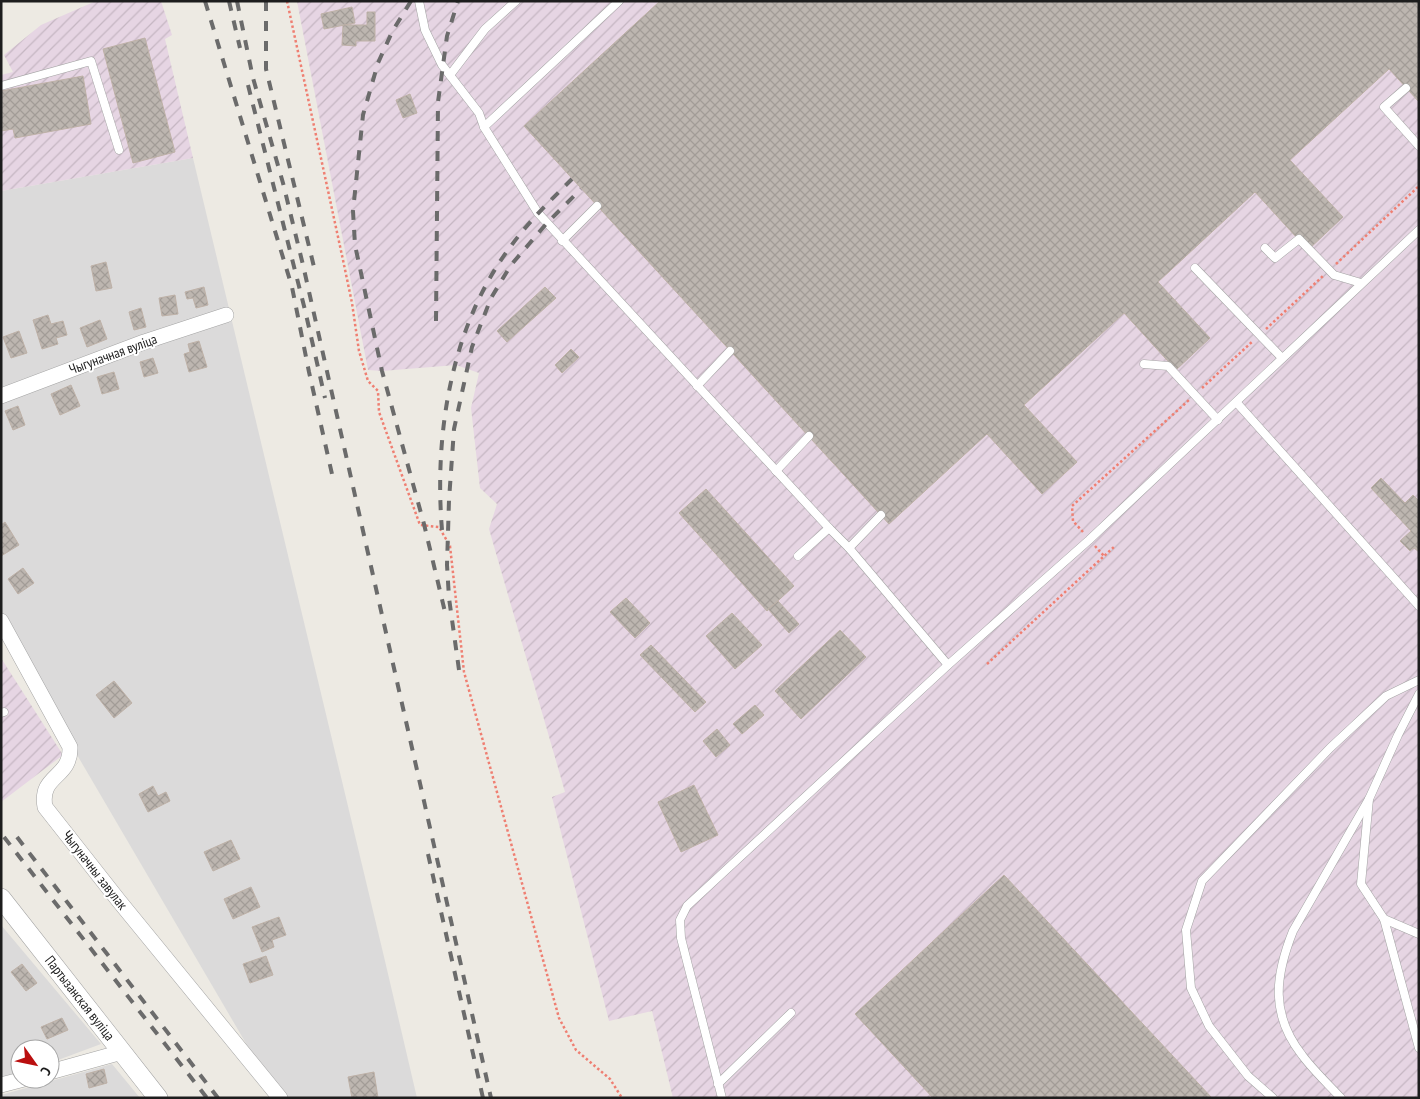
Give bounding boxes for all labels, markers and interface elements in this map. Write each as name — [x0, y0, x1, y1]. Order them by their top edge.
street label: Чыгуначная вуліца — [67, 330, 159, 378]
street label: Чыгуначны завулак — [59, 827, 132, 914]
street label: Партызанская вуліца — [41, 952, 119, 1044]
north arrow — [10, 1039, 60, 1089]
text: С — [36, 1063, 55, 1079]

